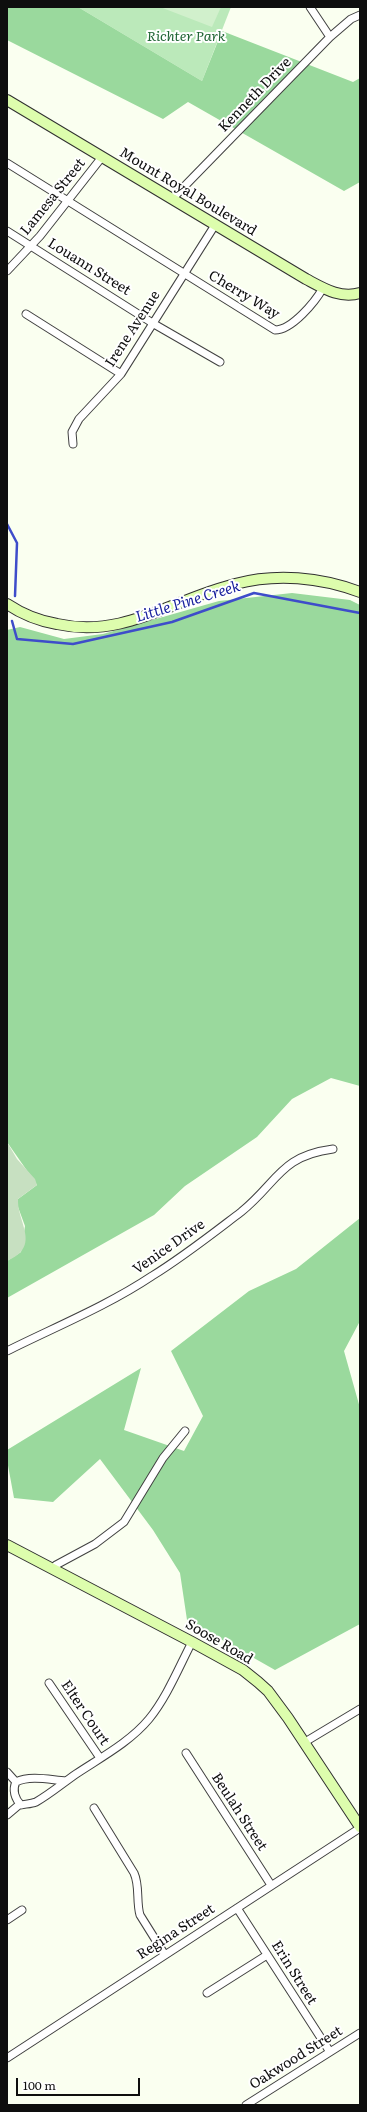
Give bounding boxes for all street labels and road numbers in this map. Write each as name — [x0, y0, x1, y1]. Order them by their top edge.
street label: Kenneth Drive — [215, 54, 295, 136]
street label: Mount Royal Boulevard — [116, 144, 260, 240]
street label: Lamesa Street — [17, 155, 89, 239]
street label: Louann Street — [44, 235, 134, 299]
street label: Cherry Way — [205, 267, 283, 323]
street label: Irene Avenue — [102, 288, 164, 370]
street label: Venice Drive — [130, 1216, 208, 1278]
street label: Soose Road — [182, 1616, 256, 1668]
street label: Elter Court — [57, 1677, 113, 1749]
street label: Beulah Street — [208, 1770, 270, 1854]
street label: Regina Street — [134, 1901, 218, 1963]
street label: Erin Street — [268, 1938, 320, 2008]
street label: Oakwood Street — [247, 2023, 345, 2093]

